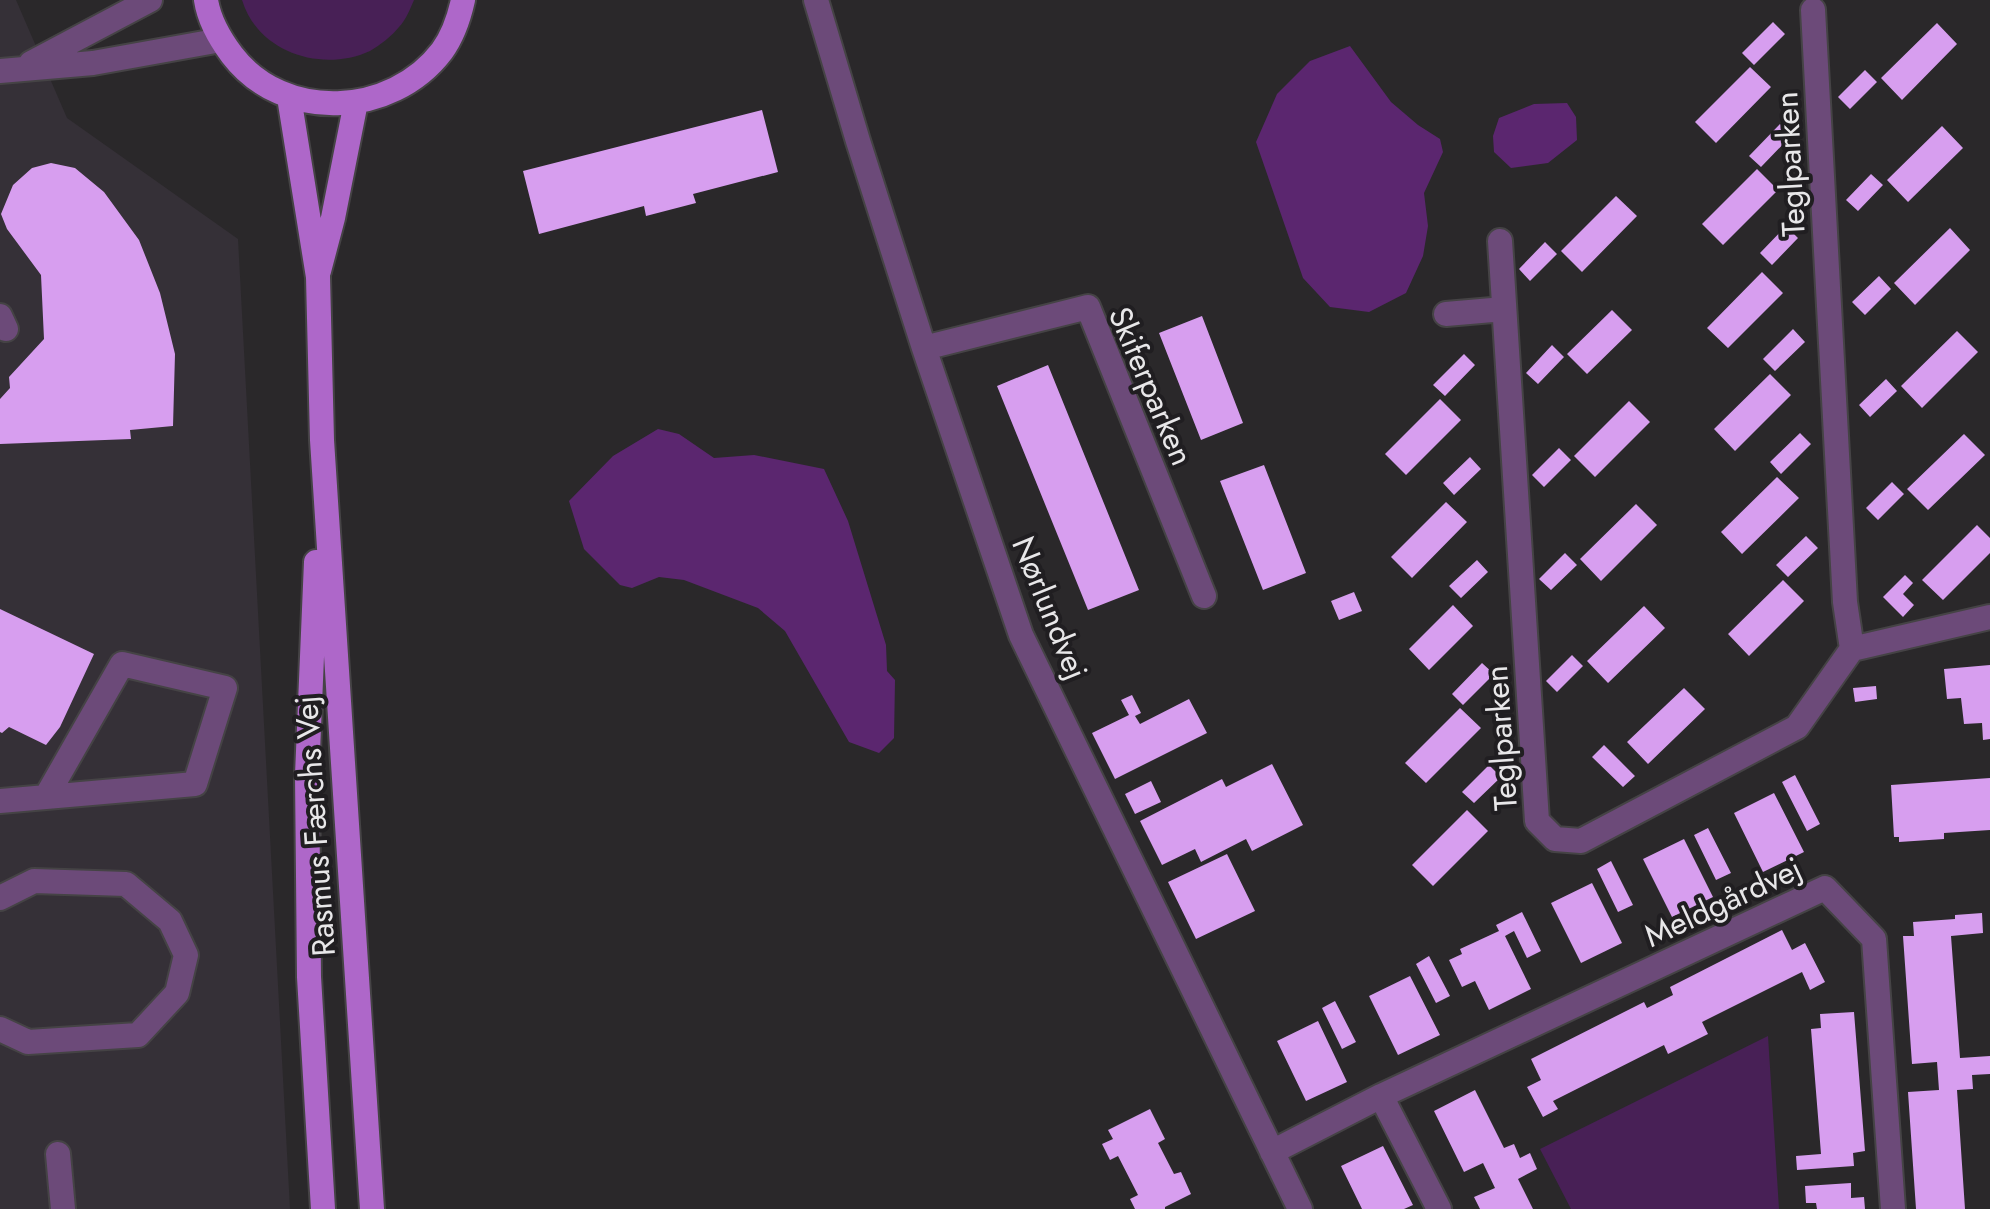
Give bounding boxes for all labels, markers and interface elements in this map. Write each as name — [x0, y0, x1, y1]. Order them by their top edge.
street label: Teglparken — [1763, 90, 1817, 238]
street label: Skiferparken — [1097, 300, 1205, 472]
street label: Nørlundvej — [1000, 530, 1100, 686]
street label: Teglparken — [1473, 664, 1529, 812]
street label: Rasmus Færchs Vej — [283, 694, 347, 958]
street label: Meldgårdvej — [1637, 845, 1809, 959]

